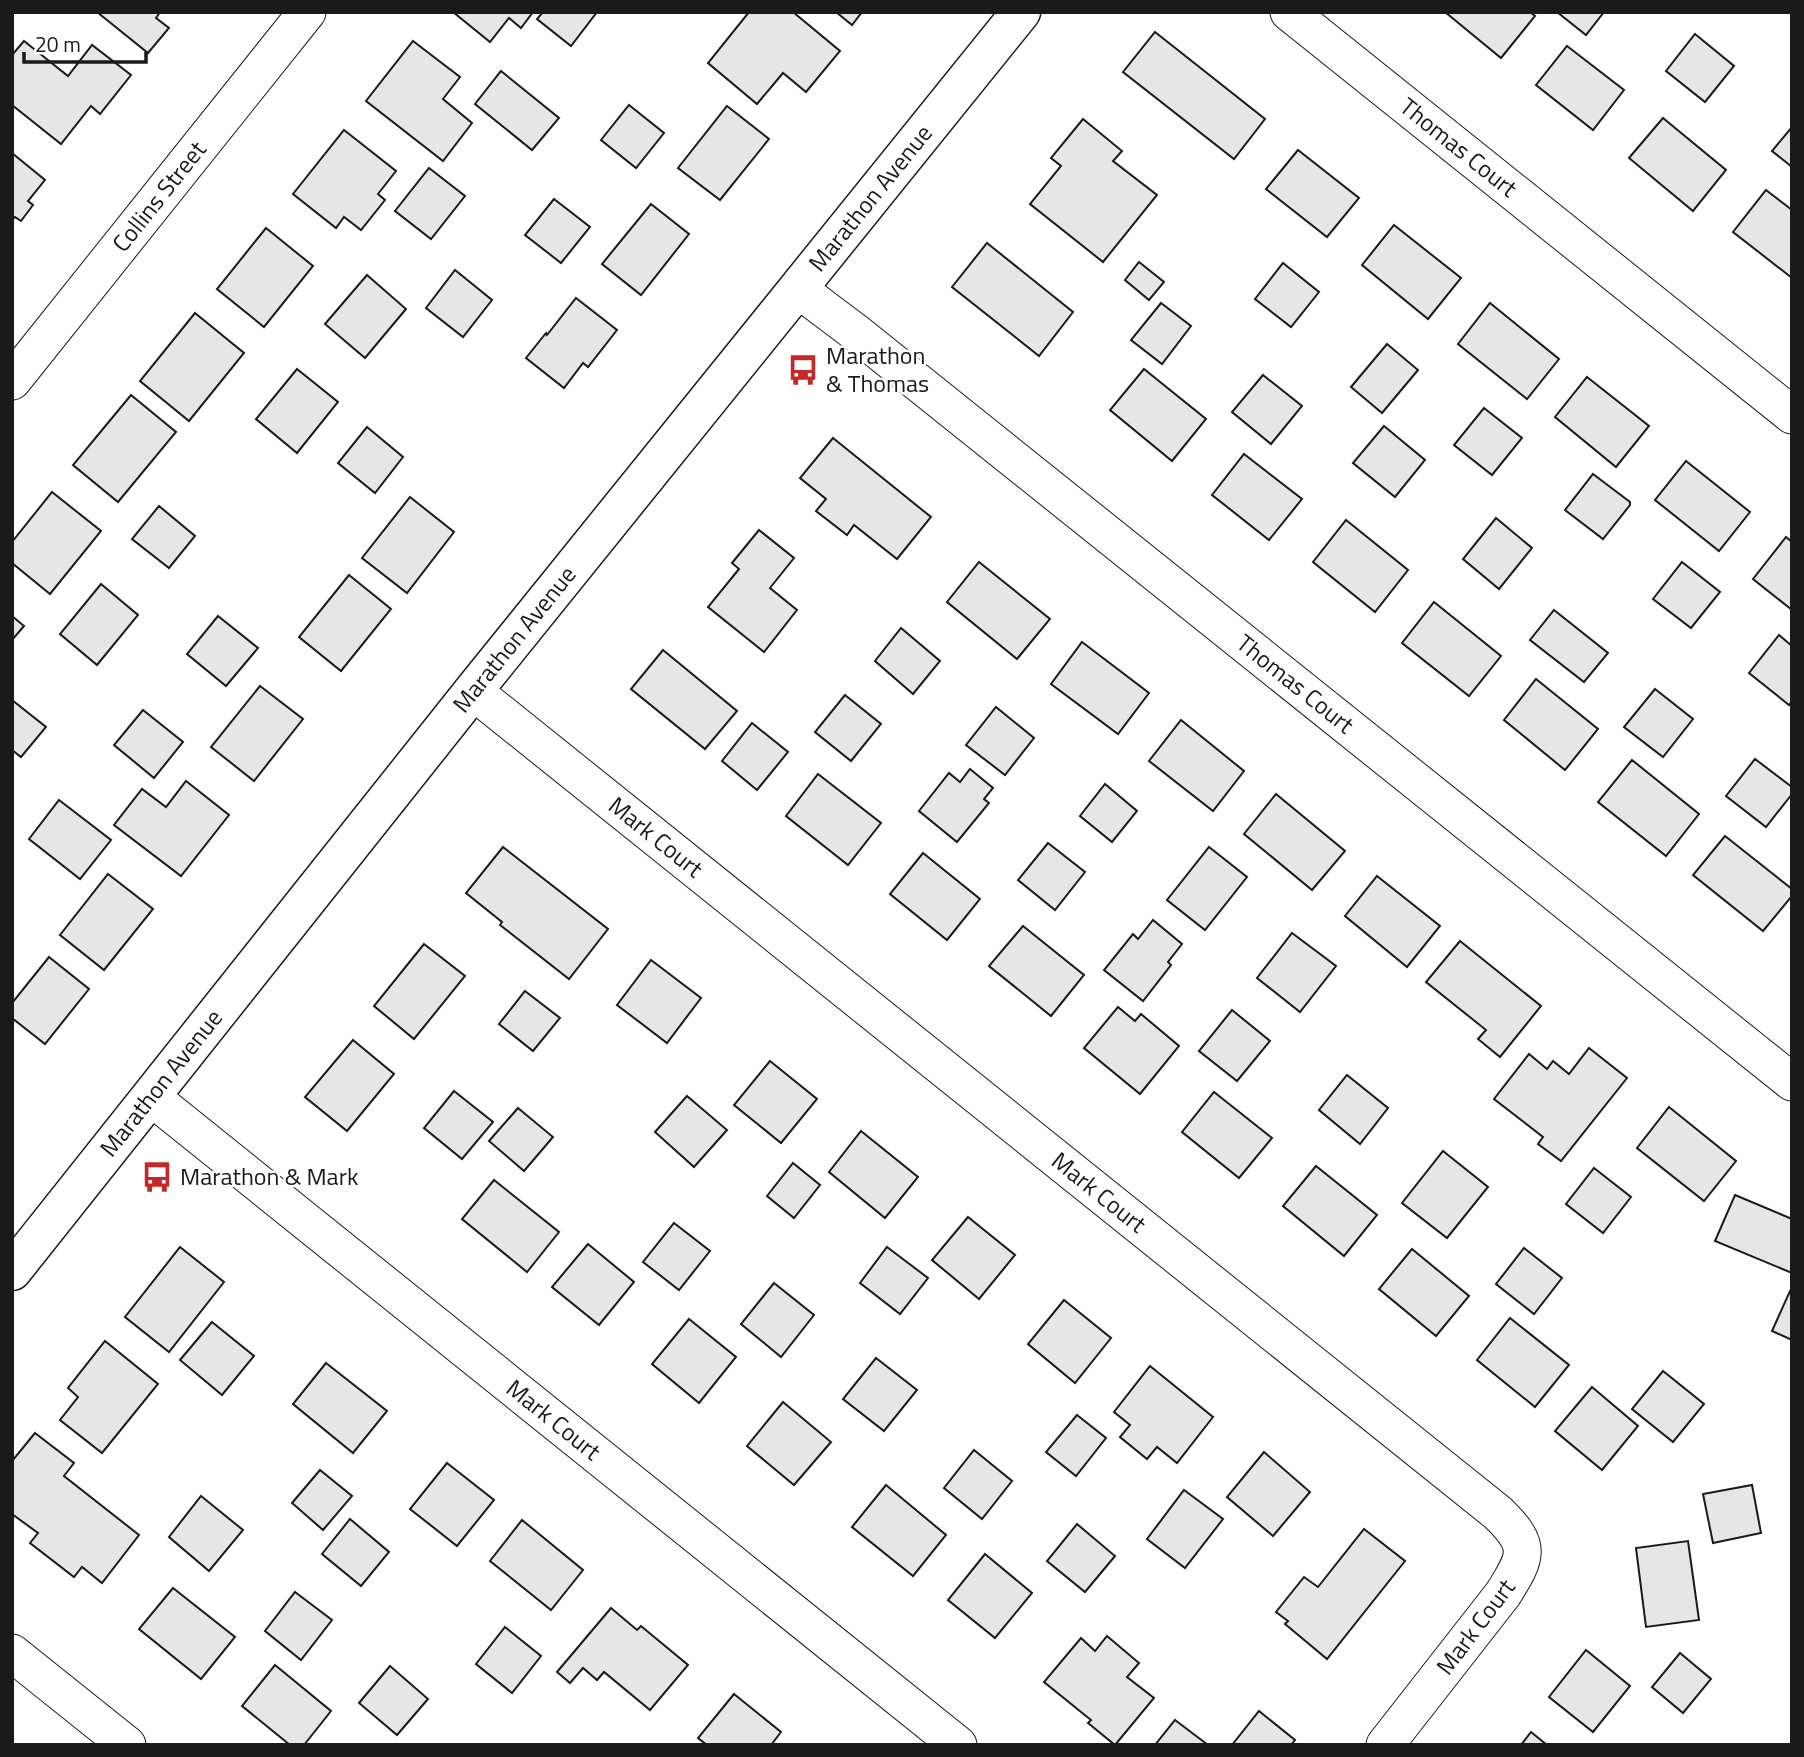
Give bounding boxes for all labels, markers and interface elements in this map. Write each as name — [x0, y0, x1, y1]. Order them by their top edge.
scale bar — [24, 21, 147, 65]
text: 20 m — [35, 28, 81, 60]
street label: Thomas Court — [1392, 89, 1526, 206]
street label: Marathon Avenue — [799, 116, 940, 279]
street label: Collins Street — [103, 132, 215, 259]
place label: Marathon & Thomas — [826, 337, 929, 401]
bus stop icon: Marathon & Thomas — [786, 353, 820, 387]
street label: Marathon Avenue — [443, 558, 584, 720]
street label: Thomas Court — [1229, 625, 1363, 742]
street label: Mark Court — [601, 787, 712, 886]
street label: Marathon Avenue — [91, 1001, 231, 1164]
street label: Mark Court — [1044, 1143, 1155, 1241]
place label: Marathon & Mark — [180, 1158, 359, 1194]
bus stop icon: Marathon & Mark — [140, 1160, 174, 1194]
street label: Mark Court — [499, 1370, 609, 1469]
street label: Mark Court — [1427, 1570, 1524, 1682]

